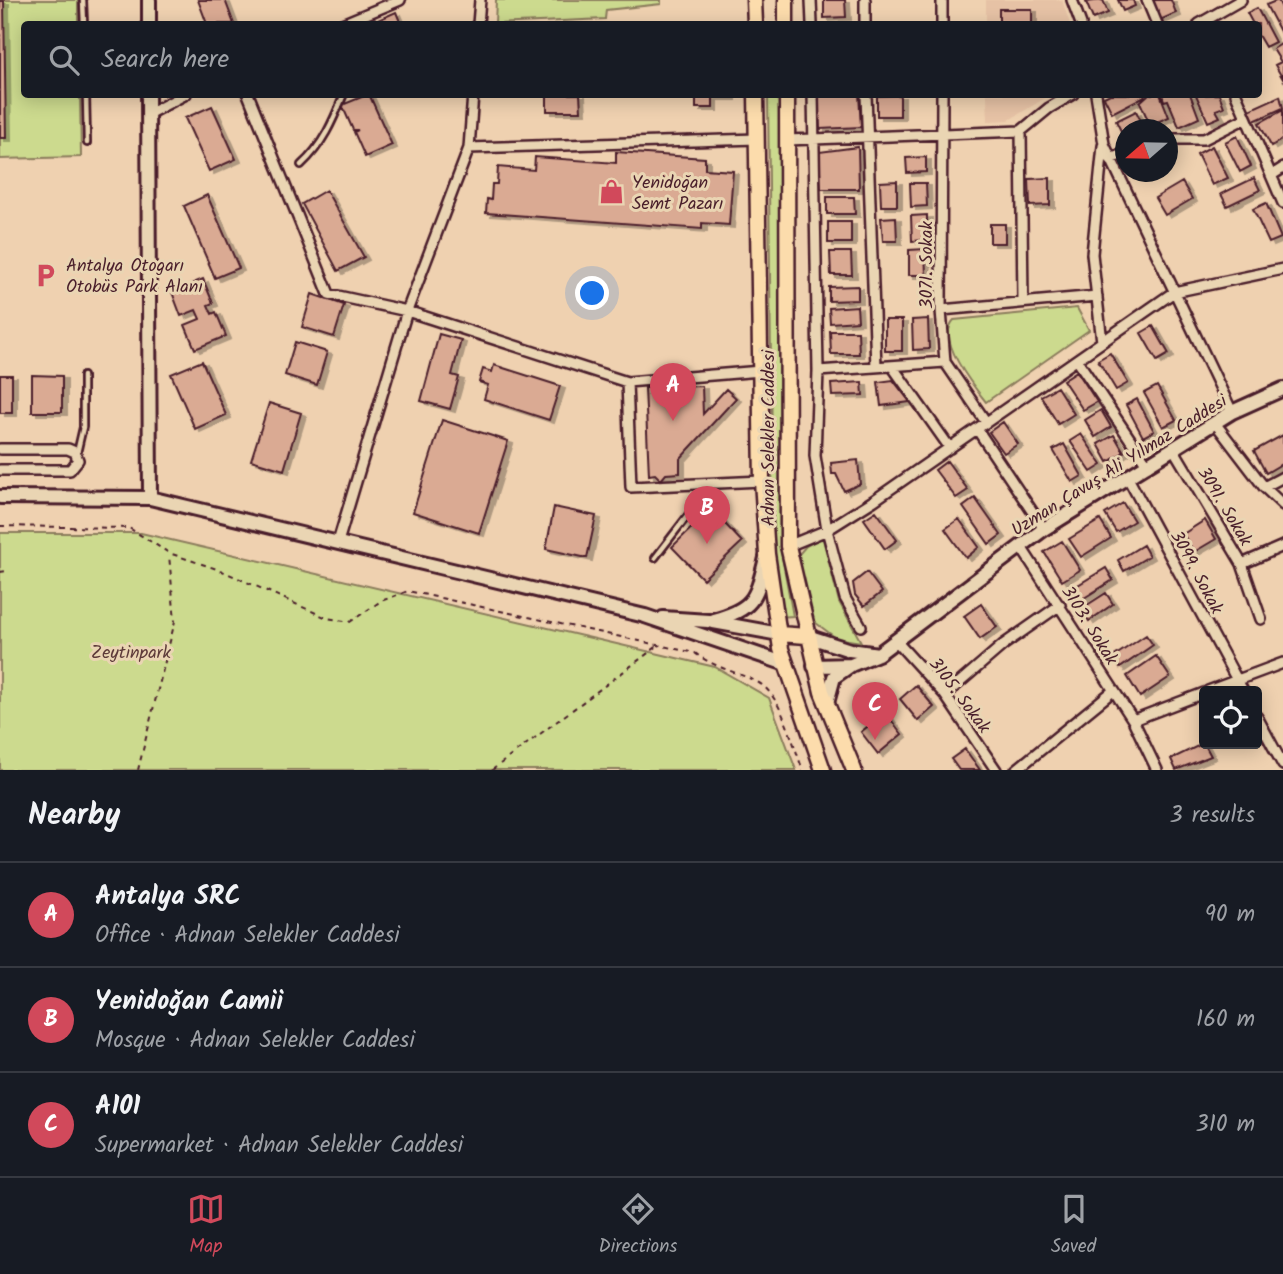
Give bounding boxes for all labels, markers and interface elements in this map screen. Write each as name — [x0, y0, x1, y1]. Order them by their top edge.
search box — [21, 21, 1262, 98]
text: Search here — [101, 39, 229, 81]
icon: search — [45, 41, 83, 79]
north arrow — [1115, 119, 1178, 182]
place label: Yenidoğan Semt Pazarı — [632, 169, 723, 219]
shop icon: Yenidoğan Semt Pazarı — [598, 178, 626, 206]
street label: 3071. Sokak — [913, 221, 942, 309]
place label: Antalya Otogarı Otobüs Park Alanı — [66, 252, 203, 302]
parking icon: Antalya Otogarı Otobüs Park Alanı — [32, 261, 60, 289]
your location — [575, 276, 609, 310]
street label: Adnan Selekler Caddesi — [755, 349, 784, 526]
pin: A — [650, 363, 696, 421]
street label: Uzman Çavuş Ali Yılmaz Caddesi — [1006, 387, 1234, 545]
street label: 3091. Sokak — [1189, 461, 1259, 553]
pin: B — [684, 486, 730, 544]
street label: 3099. Sokak — [1161, 526, 1230, 620]
street label: 3103. Sokak — [1053, 580, 1125, 672]
park label: Zeytinpark — [91, 639, 172, 668]
street label: 3105. Sokak — [920, 652, 998, 741]
pin: C — [852, 682, 898, 740]
map controls — [1199, 686, 1262, 749]
button: locate — [1199, 686, 1262, 749]
text: Nearby — [28, 792, 120, 840]
text: 3 results — [1169, 798, 1255, 834]
text: Antalya SRC — [95, 876, 241, 918]
text: A — [44, 897, 58, 933]
text: 90 m — [1205, 897, 1255, 933]
text: Office · Adnan Selekler Caddesi — [95, 918, 400, 954]
text: Yenidoğan Camii — [95, 981, 283, 1023]
text: B — [44, 1002, 58, 1038]
text: 160 m — [1196, 1002, 1255, 1038]
text: Mosque · Adnan Selekler Caddesi — [95, 1023, 415, 1059]
text: A101 — [95, 1086, 140, 1128]
text: C — [44, 1107, 58, 1143]
text: 310 m — [1196, 1107, 1255, 1143]
text: Supermarket · Adnan Selekler Caddesi — [95, 1128, 463, 1164]
tab: Map — [187, 1190, 225, 1262]
tab: Directions — [599, 1190, 677, 1262]
tab: Saved — [1051, 1190, 1096, 1262]

